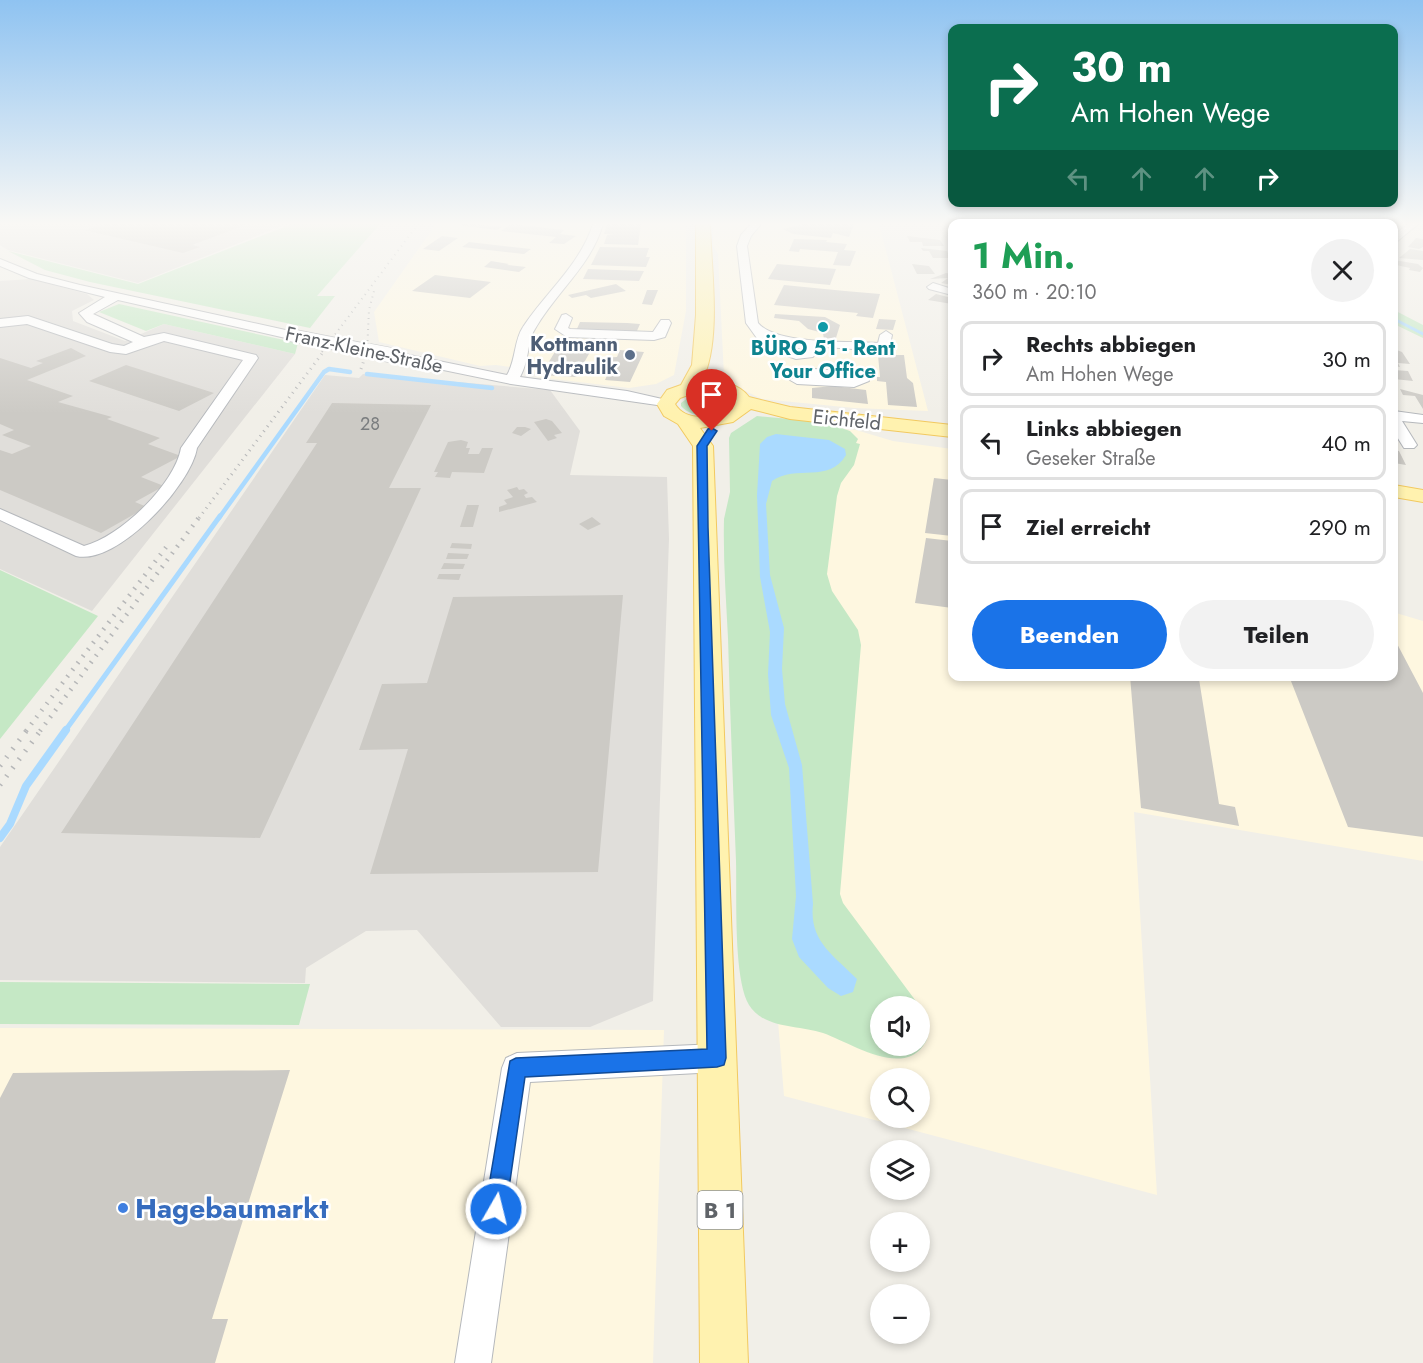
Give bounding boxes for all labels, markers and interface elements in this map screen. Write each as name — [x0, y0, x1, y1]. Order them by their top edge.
text: 30 m — [1071, 37, 1172, 98]
icon: right — [972, 48, 1050, 126]
text: Am Hohen Wege — [1071, 93, 1270, 132]
icon: left — [1062, 162, 1095, 195]
icon: ahead — [1125, 162, 1158, 195]
icon: ahead — [1188, 162, 1221, 195]
icon: right — [1251, 162, 1284, 195]
text: 1 Min. — [972, 229, 1075, 281]
button: close — [1311, 239, 1374, 302]
text: 360 m · 20:10 — [972, 278, 1096, 307]
street label: Franz-Kleine-Straße — [283, 319, 445, 381]
marker: BÜRO 51 - Rent Your Office — [816, 320, 830, 334]
text: Rechts abbiegen — [1026, 328, 1196, 360]
place label: Kottmann Hydraulik — [527, 330, 618, 382]
place label: BÜRO 51 - Rent Your Office — [751, 334, 896, 386]
icon: right — [975, 342, 1008, 375]
text: 30 m — [1322, 343, 1371, 375]
marker: Kottmann Hydraulik — [623, 348, 637, 362]
text: Am Hohen Wege — [1026, 360, 1174, 389]
pin — [686, 369, 737, 431]
icon: arrive — [695, 378, 728, 411]
street label: Eichfeld — [812, 402, 882, 438]
house number: 28 — [360, 411, 380, 437]
text: Links abbiegen — [1026, 412, 1182, 444]
icon: left — [975, 426, 1008, 459]
text: 40 m — [1321, 427, 1371, 459]
text: Geseker Straße — [1026, 444, 1156, 473]
icon: arrive — [975, 510, 1008, 543]
text: Ziel erreicht — [1026, 511, 1150, 543]
text: 290 m — [1309, 511, 1371, 543]
button: Beenden — [972, 600, 1167, 669]
button: Teilen — [1179, 600, 1374, 669]
map controls — [870, 996, 930, 1344]
button: sound — [870, 996, 930, 1056]
button: search — [870, 1068, 930, 1128]
button: layers — [870, 1140, 930, 1200]
position arrow — [464, 1177, 528, 1241]
place label: Hagebaumarkt — [135, 1188, 328, 1229]
road number: B 1 — [698, 1191, 742, 1229]
marker: Hagebaumarkt — [116, 1201, 130, 1215]
button: + — [870, 1212, 930, 1272]
button: − — [870, 1284, 930, 1344]

